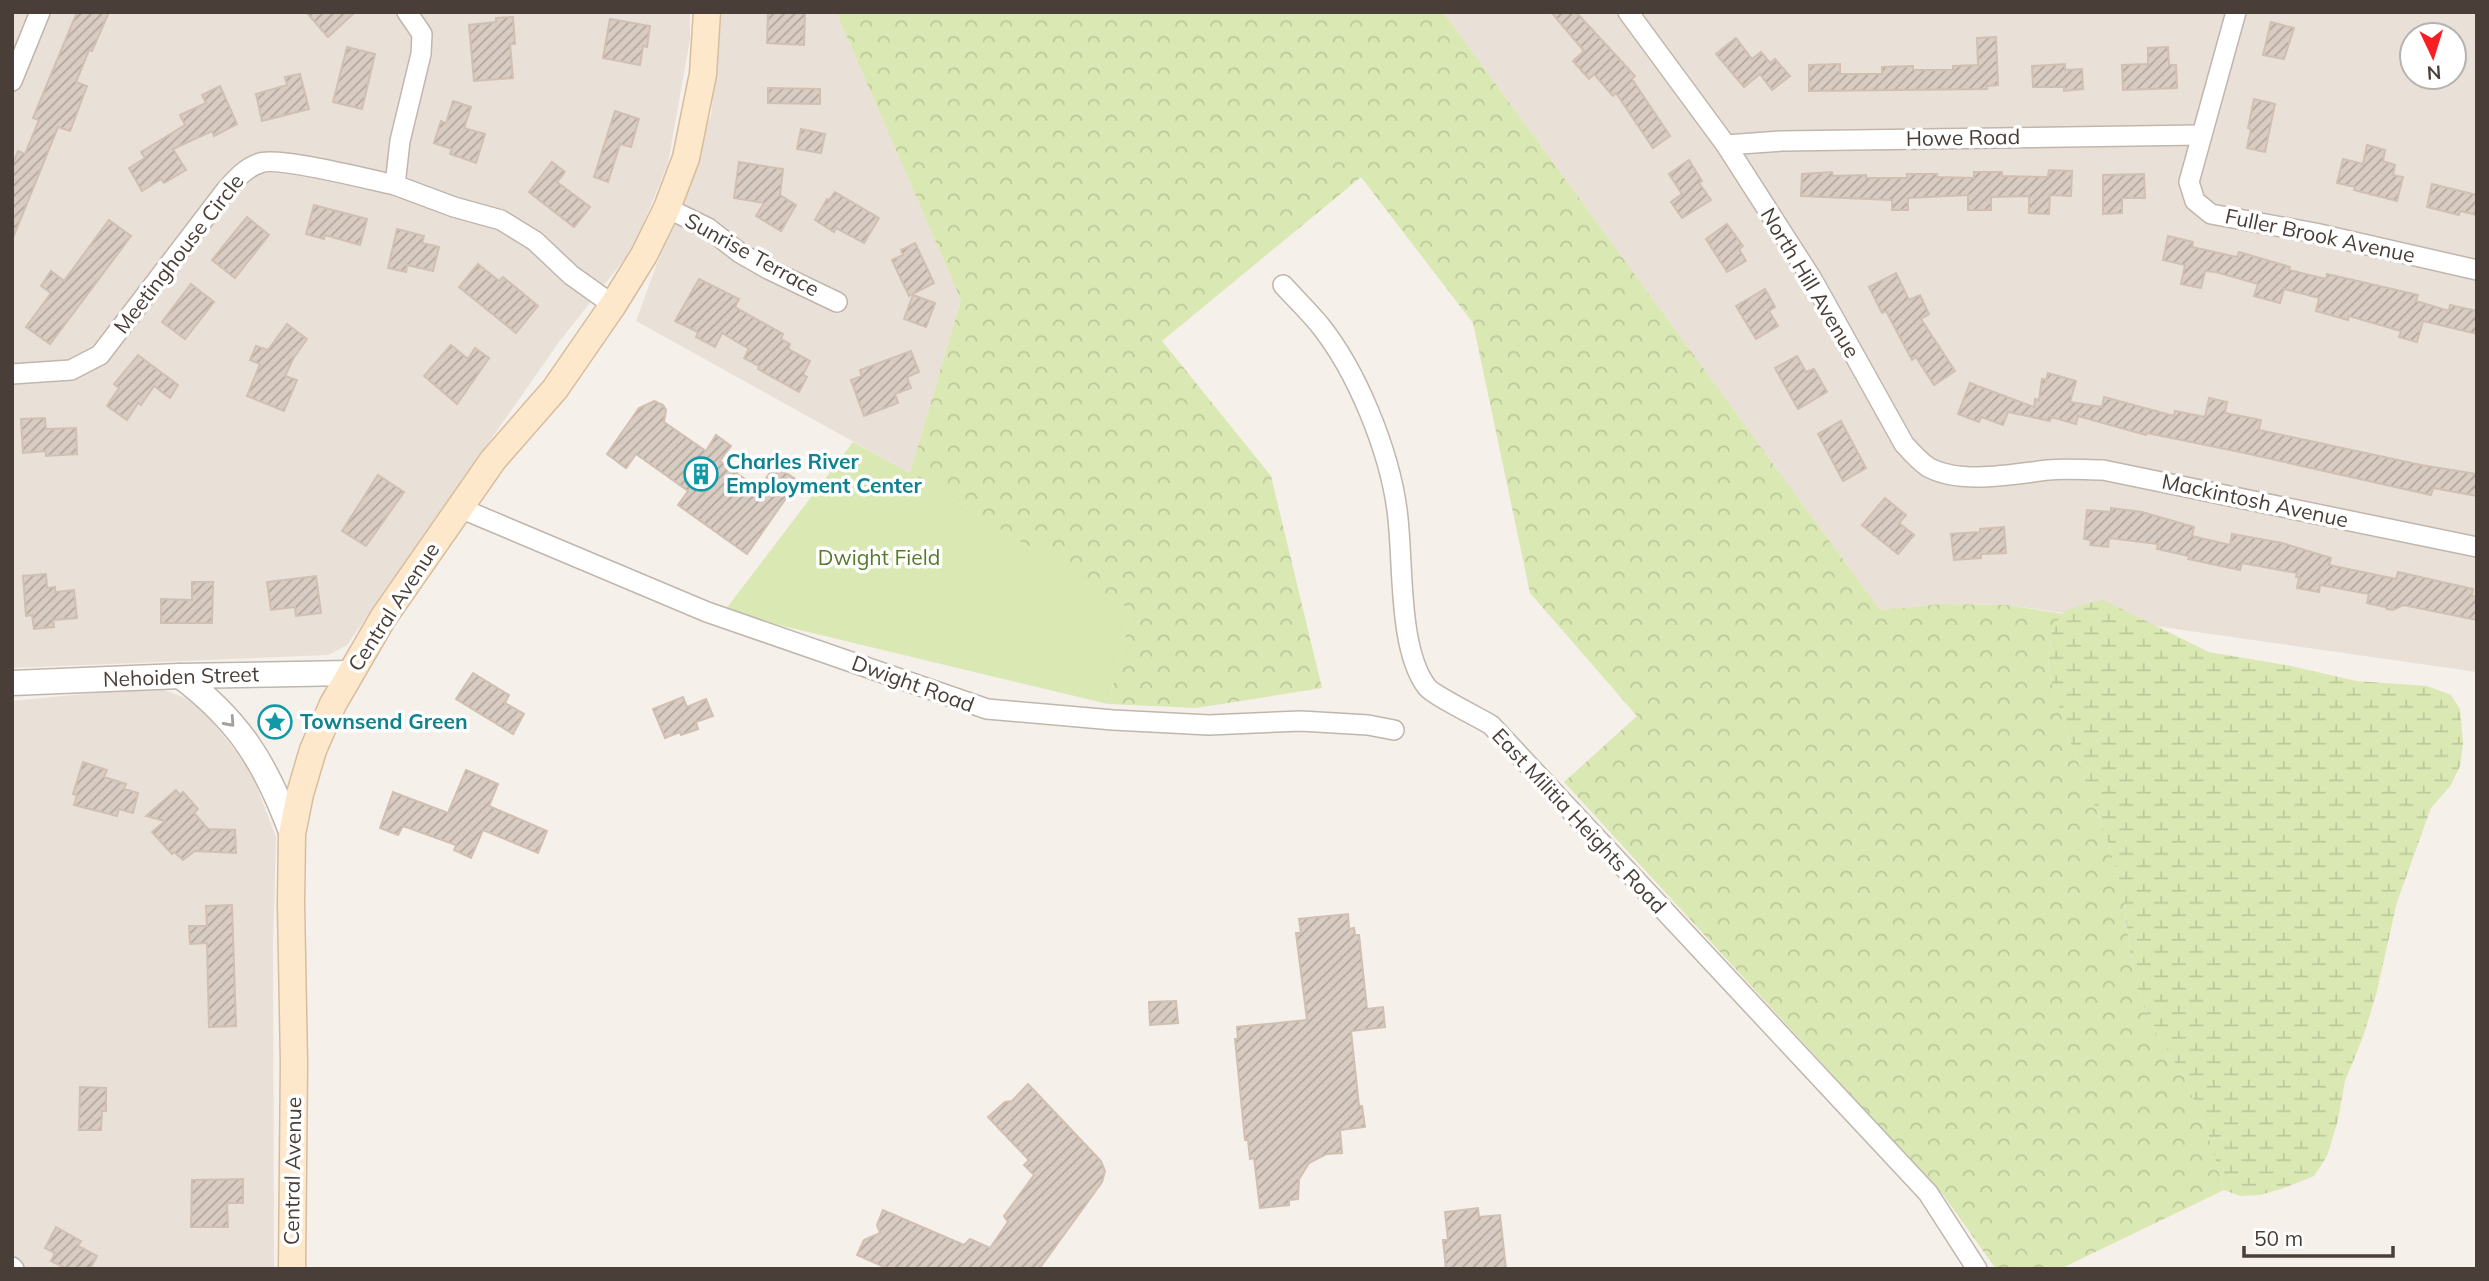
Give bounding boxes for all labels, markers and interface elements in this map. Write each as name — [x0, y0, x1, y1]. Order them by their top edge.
north arrow — [2398, 21, 2468, 91]
text: N — [2426, 60, 2442, 85]
street label: Howe Road — [1906, 123, 2020, 151]
street label: Meetinghouse Circle — [108, 168, 249, 338]
street label: Fuller Brook Avenue — [2223, 202, 2418, 268]
street label: North Hill Avenue — [1756, 203, 1866, 362]
street label: Sunrise Terrace — [681, 207, 824, 302]
place label: Charles River Employment Center — [726, 448, 922, 498]
building icon: Charles River Employment Center — [682, 455, 720, 493]
street label: Mackintosh Avenue — [2160, 468, 2351, 532]
street label: Central Avenue — [342, 537, 444, 676]
park label: Dwight Field — [818, 544, 940, 570]
street label: Dwight Road — [849, 649, 978, 717]
street label: Nehoiden Street — [102, 660, 260, 692]
place icon: Townsend Green — [256, 703, 294, 741]
place label: Townsend Green — [300, 708, 468, 734]
one-way arrow — [222, 714, 235, 727]
street label: East Militia Heights Road — [1487, 722, 1672, 918]
street label: Central Avenue — [278, 1097, 306, 1245]
scale bar — [2244, 1214, 2393, 1258]
text: 50 m — [2254, 1225, 2303, 1251]

